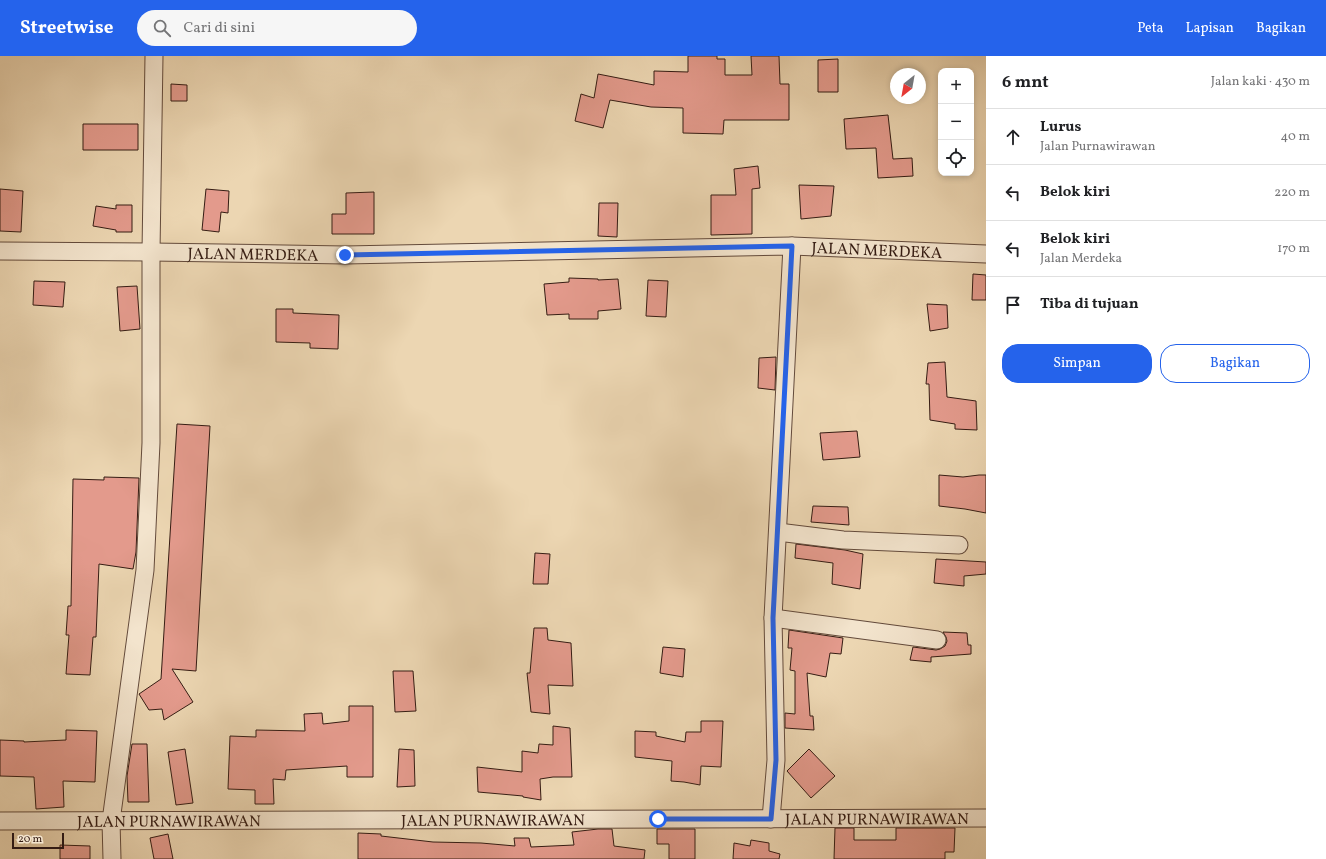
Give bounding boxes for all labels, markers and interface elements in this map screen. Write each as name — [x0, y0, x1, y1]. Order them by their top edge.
search box — [137, 10, 417, 46]
text: Streetwise — [20, 15, 113, 41]
icon: search — [151, 17, 173, 39]
text: Cari di sini — [183, 18, 255, 39]
text: Peta — [1137, 19, 1164, 38]
text: Lapisan — [1186, 19, 1234, 38]
text: Bagikan — [1256, 19, 1306, 38]
north arrow — [890, 68, 926, 104]
map controls — [938, 68, 974, 176]
button: + — [938, 68, 974, 104]
text: 6 mnt — [1002, 71, 1049, 94]
text: Jalan kaki · 430 m — [1211, 73, 1310, 91]
button: − — [938, 104, 974, 140]
text: Lurus — [1040, 117, 1081, 138]
icon: ahead — [1002, 126, 1024, 148]
text: 40 m — [1281, 128, 1310, 146]
text: Jalan Purnawirawan — [1040, 138, 1155, 156]
button: locate — [938, 140, 974, 176]
icon: left — [1002, 182, 1024, 204]
text: Belok kiri — [1040, 182, 1110, 203]
text: 220 m — [1274, 184, 1310, 202]
text: Belok kiri — [1040, 229, 1110, 250]
street label: JALAN MERDEKA — [811, 238, 943, 265]
icon: left — [1002, 238, 1024, 260]
text: 170 m — [1277, 240, 1310, 258]
street label: JALAN MERDEKA — [187, 244, 318, 268]
route end — [336, 246, 354, 264]
text: Jalan Merdeka — [1040, 250, 1122, 268]
icon: arrive — [1002, 294, 1024, 316]
text: Tiba di tujuan — [1040, 294, 1139, 315]
button: Simpan — [1002, 344, 1152, 383]
button: Bagikan — [1160, 344, 1310, 383]
street label: JALAN PURNAWIRAWAN — [785, 809, 969, 832]
street label: JALAN PURNAWIRAWAN — [401, 810, 585, 833]
route start — [649, 810, 667, 828]
street label: JALAN PURNAWIRAWAN — [77, 811, 261, 834]
scale bar — [12, 831, 64, 850]
text: 20 m — [18, 832, 42, 847]

